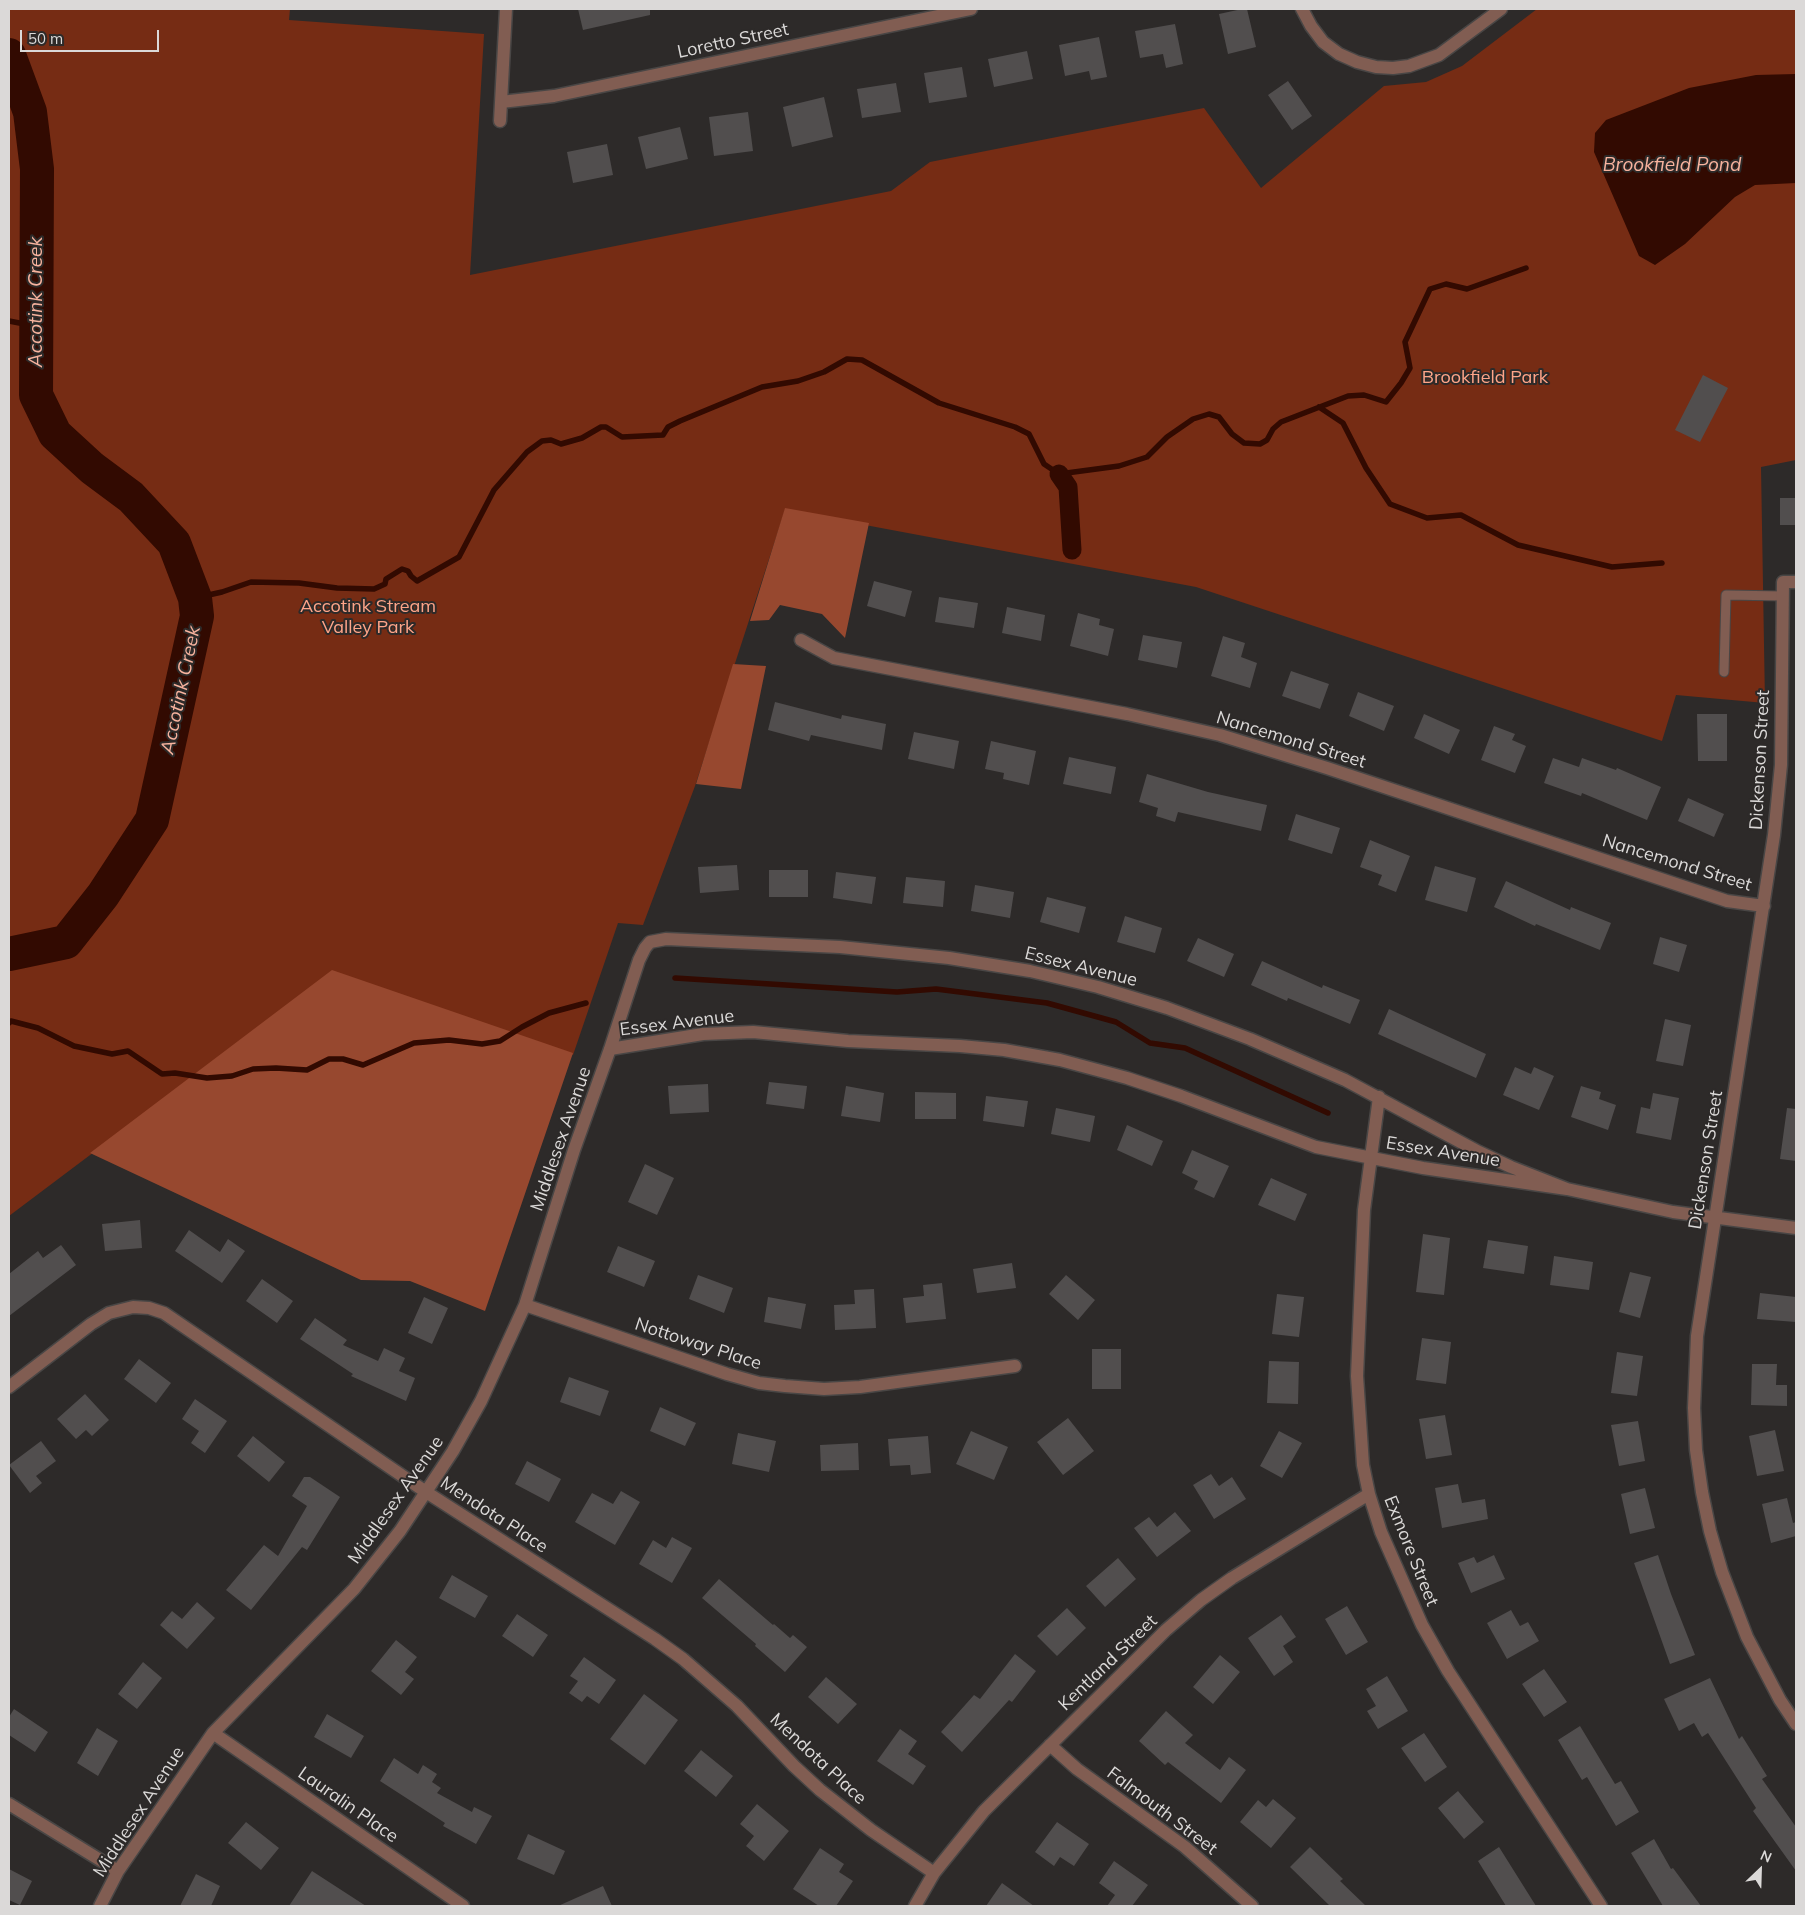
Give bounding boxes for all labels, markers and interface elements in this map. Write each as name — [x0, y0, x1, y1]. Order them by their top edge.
street label: Loretto Street — [675, 19, 791, 63]
scale bar — [22, 20, 161, 52]
text: 50 m — [28, 29, 63, 48]
water label: Brookfield Pond — [1603, 154, 1741, 176]
water label: Accotink Creek — [25, 237, 47, 367]
park label: Brookfield Park — [1422, 367, 1548, 389]
park label: Accotink Stream Valley Park — [300, 596, 436, 638]
water label: Accotink Creek — [156, 624, 206, 756]
street label: Dickenson Street — [1746, 689, 1774, 831]
street label: Nancemond Street — [1214, 707, 1368, 773]
street label: Nancemond Street — [1600, 830, 1754, 896]
street label: Essex Avenue — [1023, 943, 1139, 991]
street label: Essex Avenue — [619, 1005, 735, 1041]
street label: Middlesex Avenue — [526, 1064, 596, 1214]
street label: Dickenson Street — [1684, 1089, 1728, 1231]
street label: Essex Avenue — [1384, 1132, 1502, 1172]
street label: Nottoway Place — [632, 1313, 764, 1375]
street label: Middlesex Avenue — [344, 1432, 448, 1568]
street label: Mendota Place — [436, 1472, 552, 1558]
street label: Exmore Street — [1379, 1493, 1443, 1609]
street label: Kentland Street — [1054, 1611, 1162, 1715]
street label: Mendota Place — [765, 1709, 871, 1809]
street label: Middlesex Avenue — [89, 1743, 189, 1881]
street label: Lauralin Place — [294, 1762, 402, 1848]
street label: Falmouth Street — [1103, 1762, 1221, 1860]
north arrow — [1735, 1845, 1785, 1895]
text: N — [1758, 1846, 1775, 1867]

